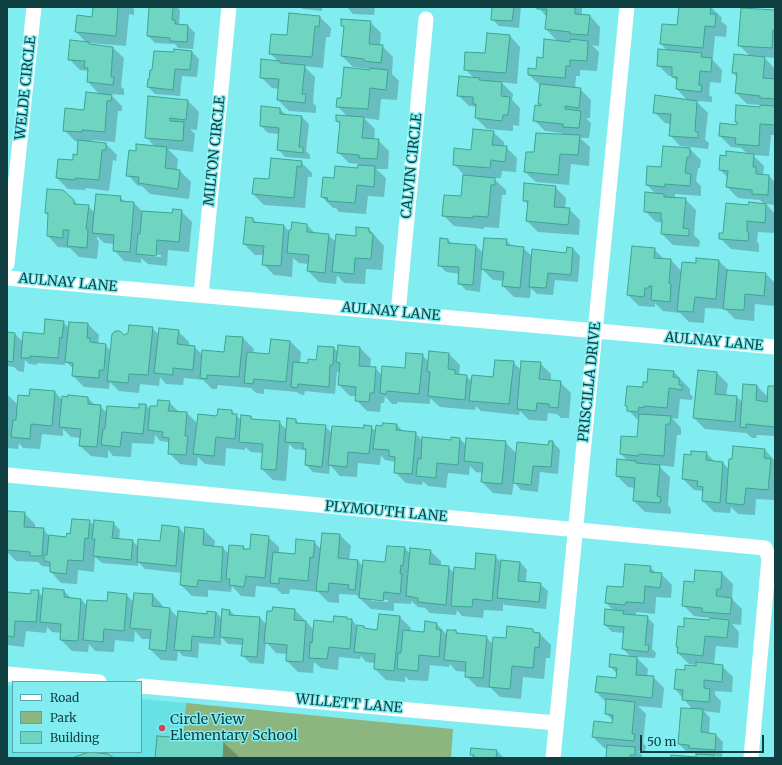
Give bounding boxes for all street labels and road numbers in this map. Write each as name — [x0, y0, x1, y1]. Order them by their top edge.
street label: WELDE CIRCLE — [12, 35, 40, 141]
street label: MILTON CIRCLE — [201, 95, 229, 207]
street label: CALVIN CIRCLE — [398, 112, 426, 220]
street label: AULNAY LANE — [18, 270, 118, 296]
street label: AULNAY LANE — [341, 299, 441, 325]
street label: PRISCILLA DRIVE — [575, 321, 605, 443]
street label: AULNAY LANE — [664, 329, 764, 355]
street label: PLYMOUTH LANE — [324, 498, 448, 526]
street label: WILLETT LANE — [295, 691, 403, 717]

